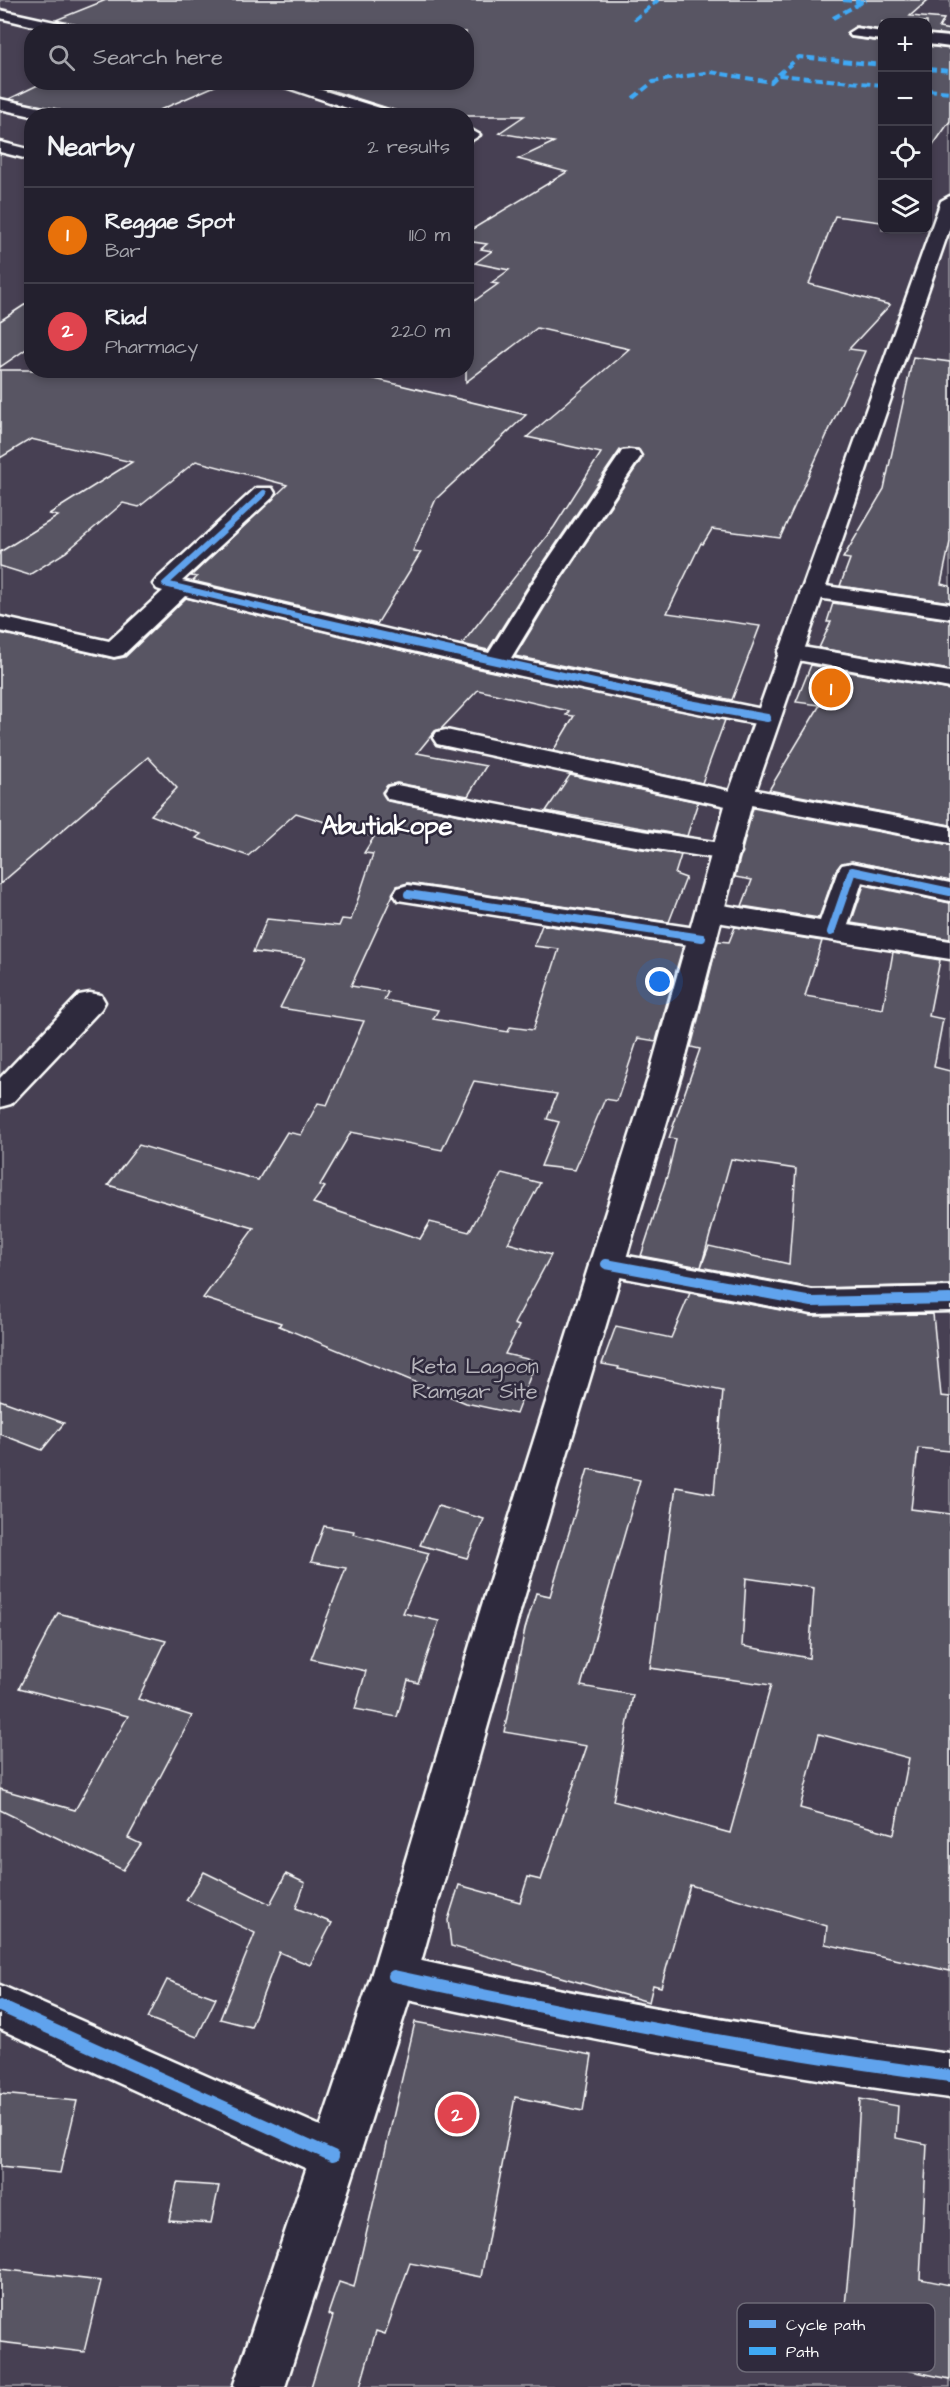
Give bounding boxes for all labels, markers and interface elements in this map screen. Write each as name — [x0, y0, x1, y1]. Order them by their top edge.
map controls — [878, 18, 932, 234]
button: + — [878, 18, 932, 72]
search box — [24, 24, 474, 90]
icon: search — [45, 41, 78, 74]
text: Search here — [93, 42, 223, 73]
button: − — [878, 72, 932, 126]
button: locate — [878, 126, 932, 180]
text: Nearby — [48, 129, 135, 165]
text: 2 results — [367, 133, 450, 161]
button: layers — [878, 180, 932, 234]
text: Reggae Spot — [105, 206, 235, 237]
text: 1 — [66, 221, 69, 249]
text: 110 m — [409, 221, 450, 249]
text: Bar — [105, 237, 140, 265]
text: Riad — [105, 302, 147, 333]
text: 2 — [62, 317, 73, 345]
text: 220 m — [391, 317, 450, 345]
text: Pharmacy — [105, 333, 198, 361]
pin: 1 — [812, 666, 850, 710]
district label: Abutiakope — [321, 808, 453, 844]
your location — [645, 967, 674, 996]
park label: Keta Lagoon Ramsar Site — [411, 1351, 539, 1407]
pin: 2 — [438, 2092, 476, 2136]
legend — [737, 2303, 935, 2372]
text: Cycle path — [786, 2314, 865, 2337]
text: Path — [786, 2341, 819, 2363]

